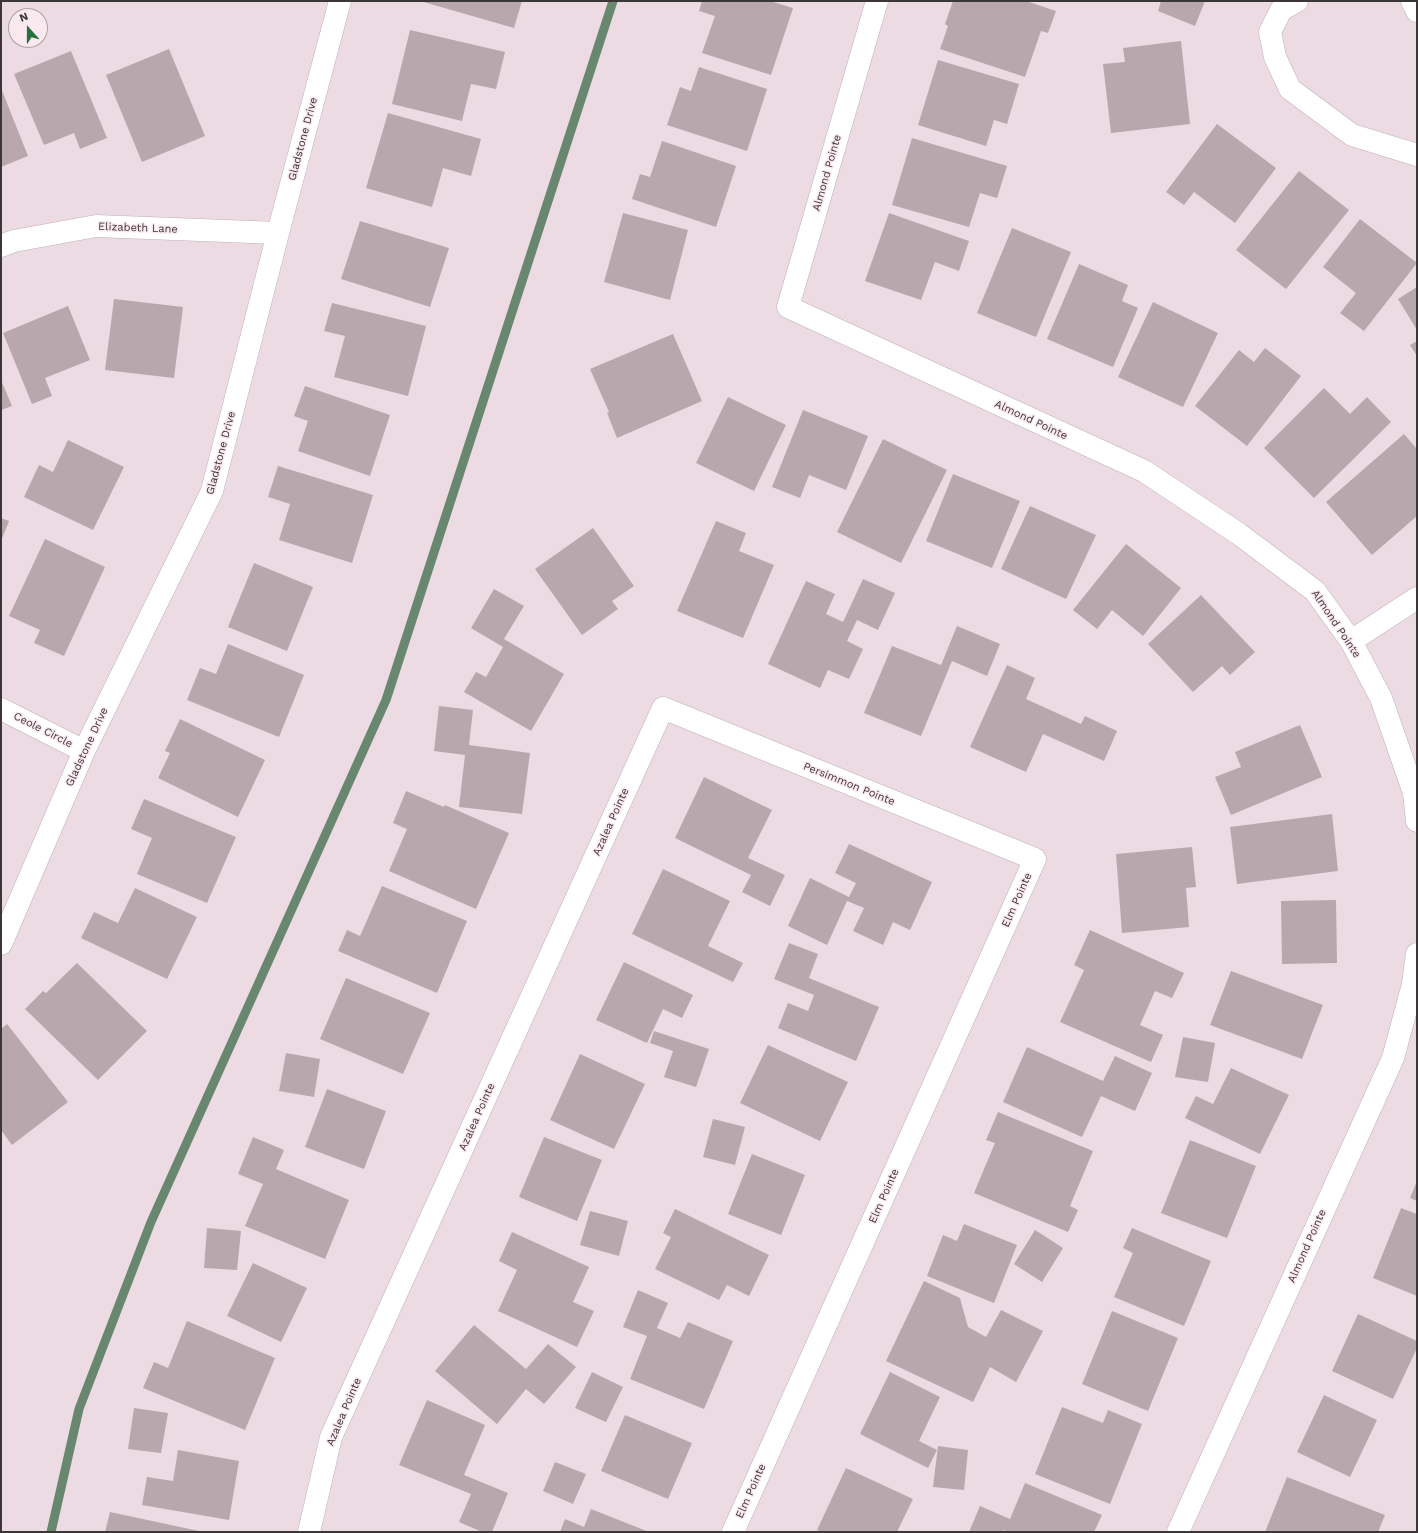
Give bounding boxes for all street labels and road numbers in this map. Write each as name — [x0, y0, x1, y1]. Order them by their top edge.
street label: Gladstone Drive — [286, 96, 320, 182]
street label: Almond Pointe — [810, 133, 844, 213]
street label: Elizabeth Lane — [98, 220, 178, 236]
street label: Almond Pointe — [992, 397, 1070, 443]
street label: Gladstone Drive — [204, 410, 238, 496]
street label: Almond Pointe — [1308, 588, 1364, 660]
street label: Gladstone Drive — [63, 705, 111, 789]
street label: Ceole Circle — [11, 709, 75, 751]
street label: Persimmon Pointe — [801, 760, 897, 808]
street label: Azalea Pointe — [590, 786, 632, 858]
street label: Elm Pointe — [999, 871, 1035, 929]
street label: Azalea Pointe — [456, 1081, 498, 1153]
street label: Elm Pointe — [866, 1167, 902, 1225]
street label: Almond Pointe — [1285, 1207, 1329, 1285]
street label: Azalea Pointe — [324, 1376, 364, 1448]
street label: Elm Pointe — [733, 1462, 769, 1520]

